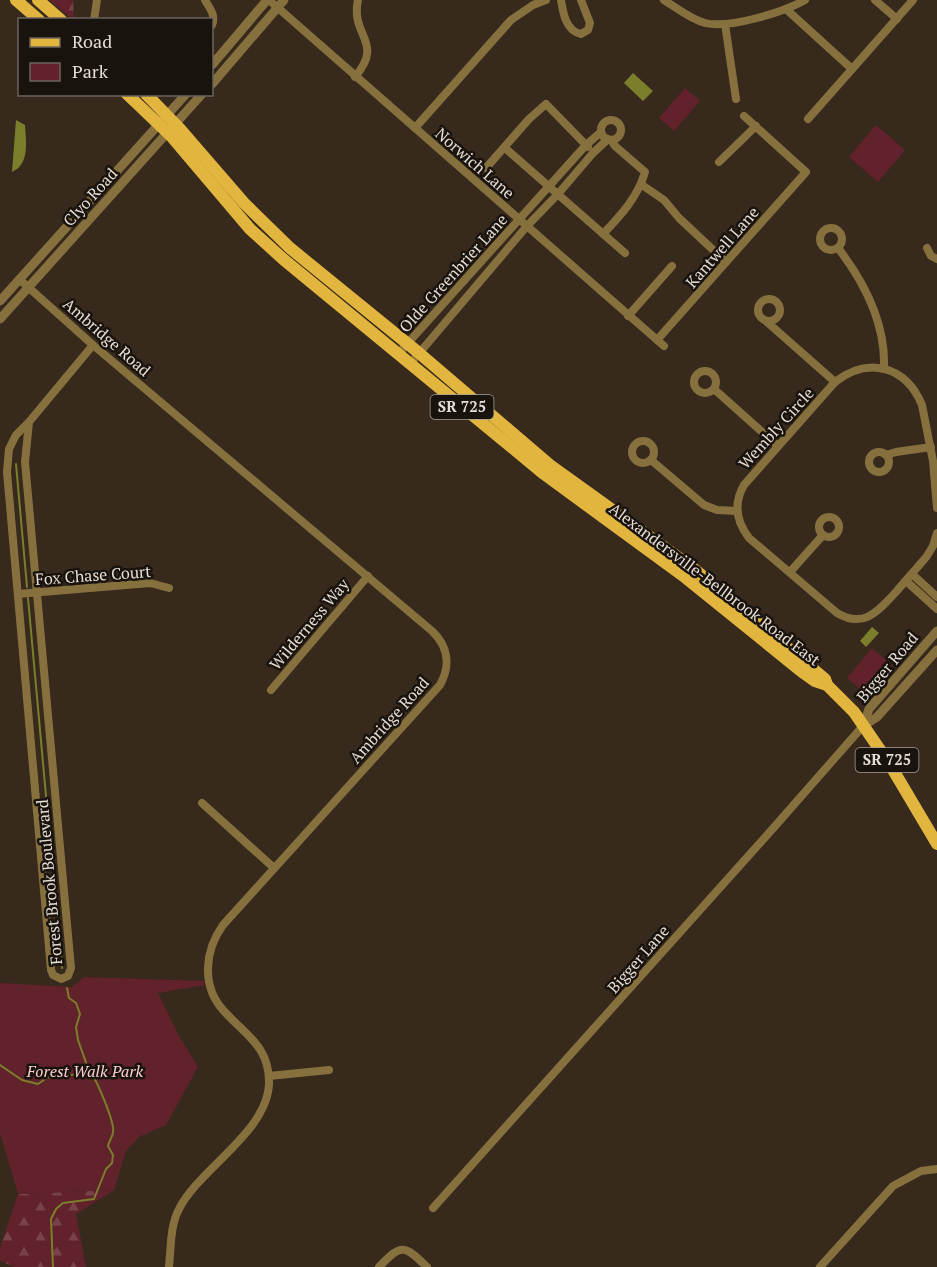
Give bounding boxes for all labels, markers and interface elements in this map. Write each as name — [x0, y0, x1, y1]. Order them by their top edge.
legend — [18, 18, 213, 96]
text: Road — [72, 29, 112, 53]
text: Park — [72, 59, 109, 83]
street label: Norwich Lane — [431, 122, 519, 204]
street label: Clyo Road — [58, 163, 122, 231]
street label: Kantwell Lane — [680, 202, 764, 292]
street label: Olde Greenbrier Lane — [394, 209, 512, 337]
street label: Ambridge Road — [59, 293, 156, 381]
street label: Wembly Circle — [733, 382, 819, 474]
road number: SR 725 — [430, 395, 494, 419]
street label: Alexandersville-Bellbrook Road East — [605, 497, 825, 671]
street label: Fox Chase Court — [34, 560, 152, 590]
street label: Wilderness Way — [264, 573, 354, 674]
street label: Bigger Road — [851, 627, 923, 707]
street label: Ambridge Road — [344, 672, 434, 768]
road number: SR 725 — [856, 748, 918, 772]
street label: Forest Brook Boulevard — [31, 798, 67, 966]
street label: Bigger Lane — [602, 920, 674, 998]
park label: Forest Walk Park — [26, 1060, 144, 1082]

